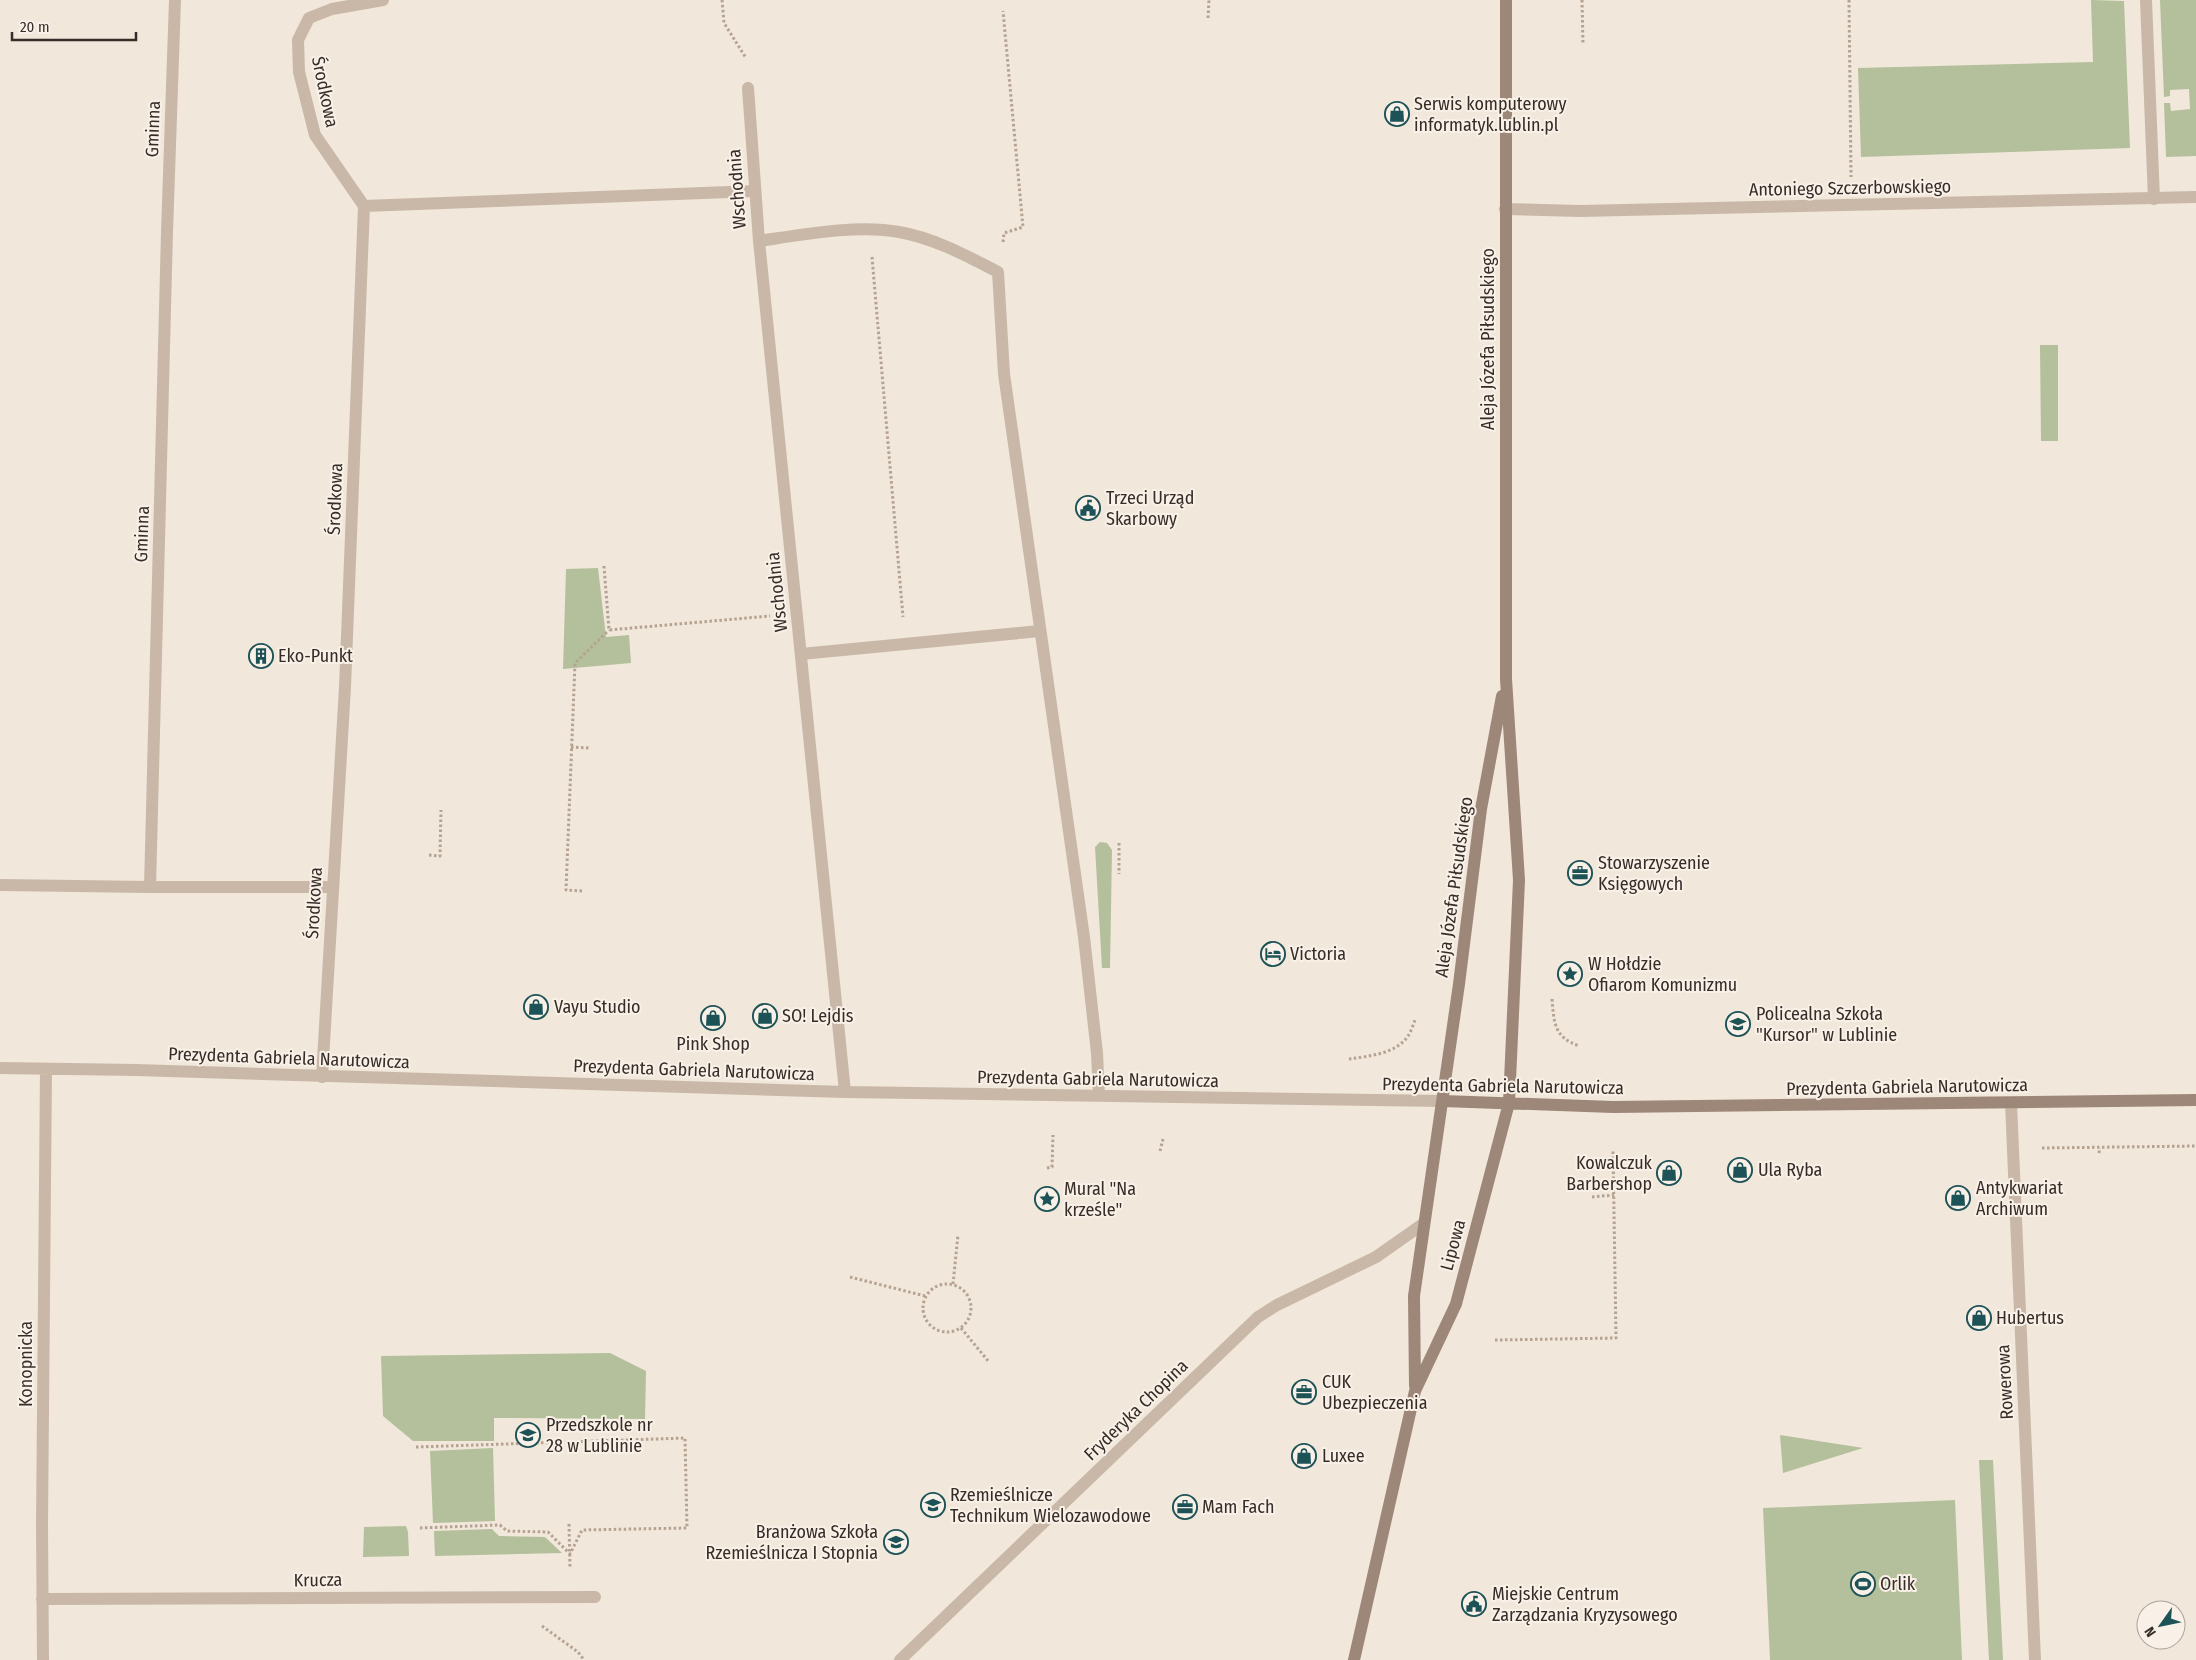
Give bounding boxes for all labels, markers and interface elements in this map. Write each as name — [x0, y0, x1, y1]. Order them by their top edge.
scale bar — [12, 10, 136, 42]
text: 20 m — [20, 18, 50, 36]
street label: Środkowa — [307, 55, 343, 130]
place label: Serwis komputerowy informatyk.lublin.pl — [1414, 93, 1566, 136]
street label: Gminna — [141, 100, 165, 158]
shop icon: Serwis komputerowy informatyk.lublin.pl — [1384, 101, 1410, 127]
street label: Wschodnia — [723, 148, 751, 230]
street label: Antoniego Szczerbowskiego — [1749, 175, 1951, 201]
street label: Aleja Józefa Piłsudskiego — [1477, 248, 1499, 430]
street label: Środkowa — [323, 463, 347, 535]
place label: Trzeci Urząd Skarbowy — [1106, 487, 1194, 530]
public building icon: Trzeci Urząd Skarbowy — [1075, 495, 1101, 521]
street label: Gminna — [130, 505, 154, 563]
street label: Wschodnia — [762, 551, 792, 633]
building icon: Eko-Punkt — [248, 643, 274, 669]
place label: Eko-Punkt — [278, 645, 353, 667]
street label: Aleja Józefa Piłsudskiego — [1430, 795, 1478, 979]
place label: Stowarzyszenie Księgowych — [1598, 852, 1710, 895]
office icon: Stowarzyszenie Księgowych — [1567, 860, 1593, 886]
street label: Środkowa — [301, 866, 327, 939]
hotel icon: Victoria — [1260, 941, 1286, 967]
place label: Victoria — [1290, 943, 1346, 965]
place label: W Hołdzie Ofiarom Komunizmu — [1588, 953, 1737, 996]
place icon: W Hołdzie Ofiarom Komunizmu — [1557, 961, 1583, 987]
shop icon: Vayu Studio — [523, 994, 549, 1020]
place label: Vayu Studio — [554, 996, 641, 1018]
shop icon: SO! Lejdis — [752, 1003, 778, 1029]
place label: Policealna Szkoła "Kursor" w Lublinie — [1756, 1003, 1897, 1046]
shop icon: Pink Shop — [700, 1005, 726, 1031]
place label: SO! Lejdis — [782, 1005, 854, 1027]
school or university icon: Policealna Szkoła "Kursor" w Lublinie — [1725, 1011, 1751, 1037]
place label: Pink Shop — [676, 1033, 750, 1055]
street label: Prezydenta Gabriela Narutowicza — [168, 1043, 410, 1073]
street label: Prezydenta Gabriela Narutowicza — [573, 1055, 815, 1085]
street label: Prezydenta Gabriela Narutowicza — [977, 1066, 1219, 1092]
street label: Prezydenta Gabriela Narutowicza — [1382, 1073, 1624, 1099]
street label: Prezydenta Gabriela Narutowicza — [1786, 1074, 2028, 1100]
place label: Kowalczuk Barbershop — [1566, 1152, 1653, 1195]
shop icon: Ula Ryba — [1727, 1157, 1753, 1183]
place label: Ula Ryba — [1758, 1159, 1823, 1181]
shop icon: Kowalczuk Barbershop — [1656, 1160, 1682, 1186]
place label: Antykwariat Archiwum — [1976, 1177, 2063, 1220]
place label: Mural "Na krześle" — [1064, 1178, 1136, 1221]
shop icon: Antykwariat Archiwum — [1945, 1185, 1971, 1211]
place icon: Mural "Na krześle" — [1034, 1186, 1060, 1212]
street label: Lipowa — [1436, 1217, 1470, 1273]
shop icon: Hubertus — [1966, 1305, 1992, 1331]
place label: Hubertus — [1996, 1307, 2064, 1329]
street label: Konopnicka — [15, 1321, 37, 1407]
street label: Rowerowa — [1992, 1344, 2018, 1420]
street label: Fryderyka Chopina — [1079, 1355, 1193, 1465]
place label: CUK Ubezpieczenia — [1322, 1371, 1428, 1414]
office icon: CUK Ubezpieczenia — [1291, 1379, 1317, 1405]
place label: Przedszkole nr 28 w Lublinie — [546, 1414, 653, 1457]
school or university icon: Przedszkole nr 28 w Lublinie — [515, 1422, 541, 1448]
shop icon: Luxee — [1291, 1443, 1317, 1469]
place label: Luxee — [1322, 1445, 1365, 1467]
place label: Rzemieślnicze Technikum Wielozawodowe — [950, 1484, 1151, 1527]
school or university icon: Rzemieślnicze Technikum Wielozawodowe — [920, 1492, 946, 1518]
office icon: Mam Fach — [1172, 1494, 1198, 1520]
place label: Mam Fach — [1202, 1496, 1275, 1518]
place label: Branżowa Szkoła Rzemieślnicza I Stopnia — [706, 1521, 878, 1564]
school or university icon: Branżowa Szkoła Rzemieślnicza I Stopnia — [883, 1529, 909, 1555]
street label: Krucza — [293, 1569, 343, 1591]
sports icon: Orlik — [1850, 1571, 1876, 1597]
place label: Orlik — [1880, 1573, 1916, 1595]
place label: Miejskie Centrum Zarządzania Kryzysowego — [1492, 1583, 1678, 1626]
public building icon: Miejskie Centrum Zarządzania Kryzysowego — [1461, 1591, 1487, 1617]
north arrow — [2136, 1600, 2186, 1650]
text: N — [2141, 1624, 2160, 1640]

